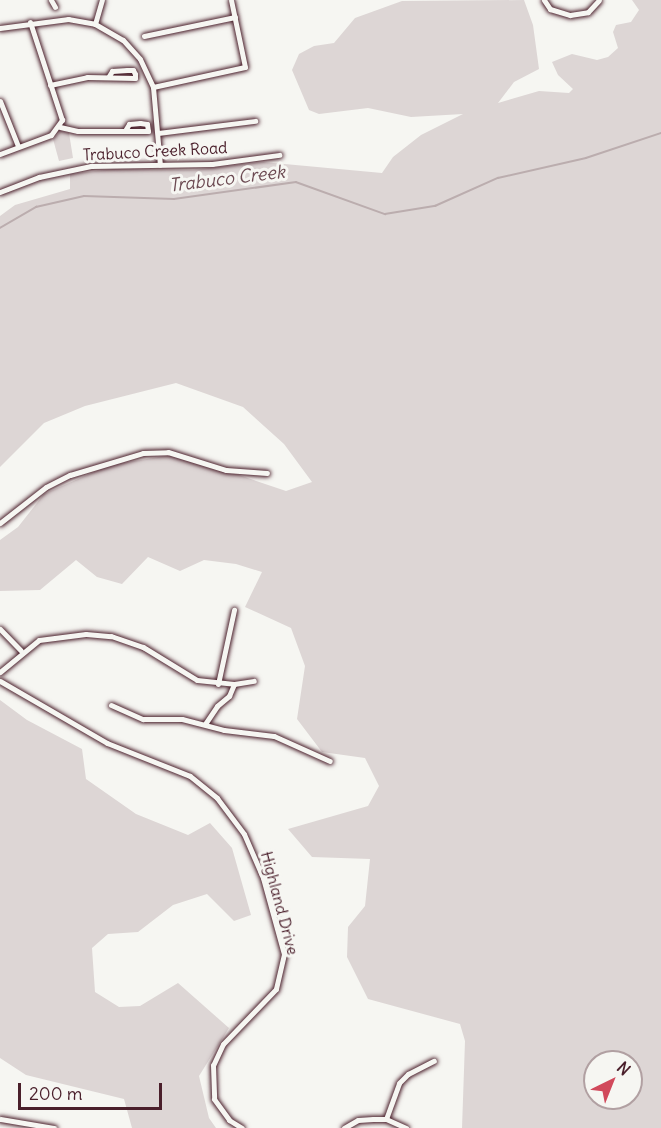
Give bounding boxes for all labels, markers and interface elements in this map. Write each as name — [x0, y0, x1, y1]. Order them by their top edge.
street label: Trabuco Creek Road — [82, 138, 228, 164]
water label: Trabuco Creek — [168, 161, 286, 197]
street label: Highland Drive — [257, 849, 303, 957]
north arrow — [583, 1050, 643, 1110]
text: N — [613, 1057, 635, 1079]
scale bar — [21, 1071, 165, 1109]
text: 200 m — [29, 1082, 83, 1105]

